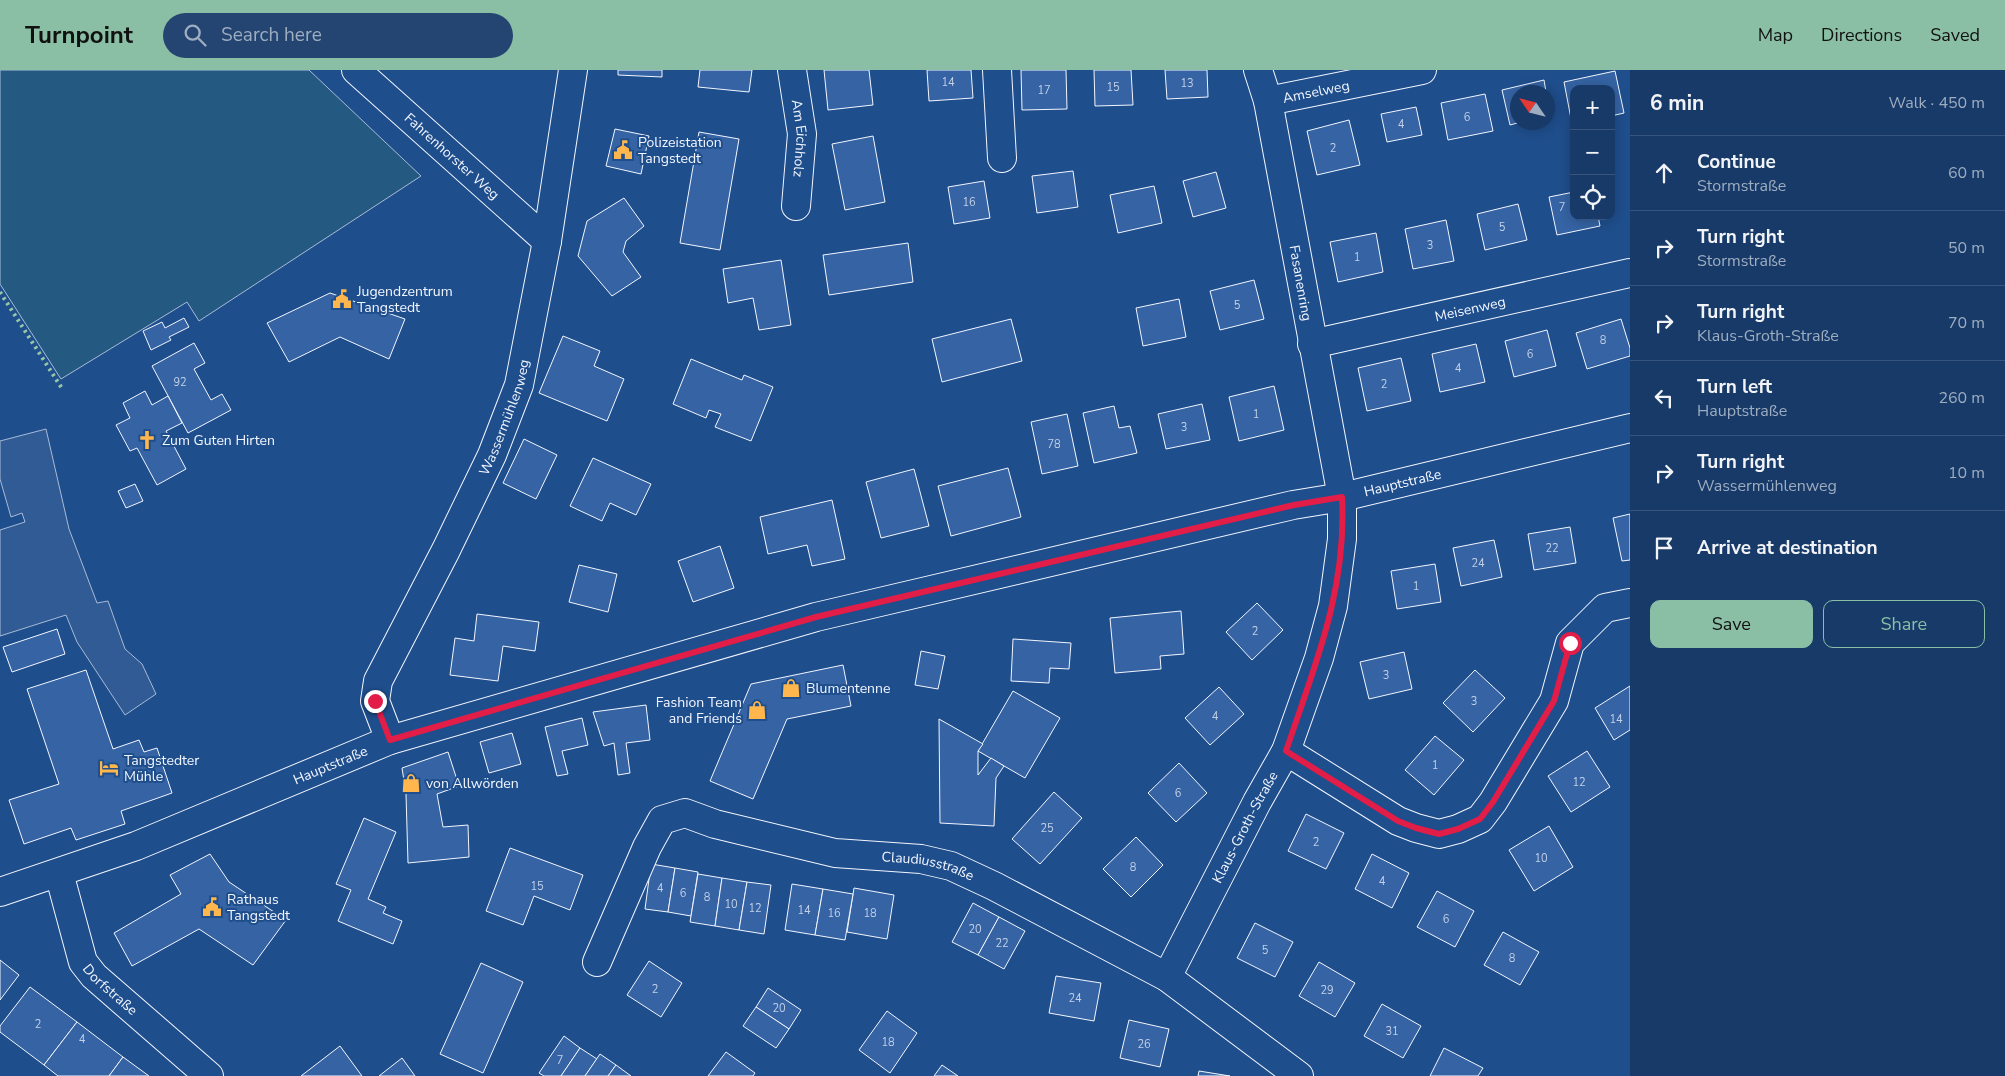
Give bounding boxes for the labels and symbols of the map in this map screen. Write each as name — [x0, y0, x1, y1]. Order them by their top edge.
house number: 14 — [941, 75, 955, 90]
house number: 13 — [1180, 76, 1194, 91]
street label: Amselweg — [1281, 76, 1351, 108]
house number: 15 — [1106, 80, 1120, 95]
house number: 17 — [1037, 83, 1051, 98]
north arrow — [1510, 85, 1555, 130]
street label: Am Eichholz — [787, 98, 811, 178]
street label: Fahrenhorster Weg — [400, 109, 503, 204]
house number: 6 — [1464, 110, 1471, 125]
house number: 4 — [1398, 117, 1405, 132]
place label: Polizeistation Tangstedt — [638, 133, 722, 168]
public building icon: Polizeistation Tangstedt — [612, 139, 634, 161]
house number: 2 — [1330, 141, 1336, 156]
house number: 16 — [962, 195, 976, 210]
house number: 7 — [1559, 200, 1565, 215]
house number: 5 — [1499, 220, 1506, 235]
house number: 3 — [1427, 238, 1433, 253]
street label: Fasanenring — [1284, 244, 1317, 323]
house number: 1 — [1354, 250, 1360, 265]
place label: Jugendzentrum Tangstedt — [356, 282, 453, 317]
public building icon: Jugendzentrum Tangstedt — [331, 288, 353, 310]
street label: Meisenweg — [1433, 292, 1507, 326]
house number: 5 — [1234, 298, 1241, 313]
house number: 8 — [1600, 333, 1607, 348]
house number: 6 — [1527, 347, 1534, 362]
street label: Wassermühlenweg — [475, 358, 534, 479]
house number: 4 — [1455, 361, 1462, 376]
house number: 92 — [173, 375, 187, 390]
house number: 2 — [1381, 377, 1387, 392]
house number: 1 — [1253, 407, 1259, 422]
house number: 3 — [1181, 420, 1187, 435]
church icon: Zum Guten Hirten — [136, 429, 158, 451]
place label: Zum Guten Hirten — [162, 431, 275, 450]
house number: 78 — [1047, 437, 1061, 452]
street label: Hauptstraße — [1362, 465, 1443, 501]
house number: 22 — [1545, 541, 1559, 556]
house number: 24 — [1471, 556, 1485, 571]
house number: 1 — [1413, 579, 1419, 594]
house number: 2 — [1252, 624, 1258, 639]
route start — [1559, 632, 1582, 655]
house number: 3 — [1383, 668, 1389, 683]
shop icon: Blumentenne — [780, 677, 802, 699]
place label: Blumentenne — [806, 679, 890, 698]
route end — [364, 690, 387, 713]
place label: Fashion Team and Friends — [656, 693, 742, 728]
house number: 3 — [1471, 694, 1477, 709]
shop icon: Fashion Team and Friends — [746, 699, 768, 721]
house number: 4 — [1212, 709, 1219, 724]
house number: 14 — [1609, 712, 1623, 727]
street label: Hauptstraße — [290, 741, 370, 789]
place label: Tangstedter Mühle — [124, 751, 199, 786]
hotel icon: Tangstedter Mühle — [98, 757, 120, 779]
house number: 1 — [1432, 758, 1438, 773]
street label: Klaus-Groth-Straße — [1208, 768, 1283, 886]
shop icon: von Allwörden — [400, 772, 422, 794]
place label: von Allwörden — [426, 774, 519, 793]
house number: 12 — [1572, 775, 1586, 790]
house number: 6 — [1175, 786, 1182, 801]
house number: 25 — [1040, 821, 1054, 836]
house number: 2 — [1313, 835, 1319, 850]
street label: Claudiusstraße — [881, 847, 977, 885]
house number: 10 — [1534, 851, 1548, 866]
house number: 8 — [1130, 860, 1137, 875]
house number: 4 — [1379, 874, 1386, 889]
house number: 15 — [530, 879, 544, 894]
house number: 4 — [657, 881, 664, 896]
house number: 6 — [680, 886, 687, 901]
place label: Rathaus Tangstedt — [227, 890, 290, 925]
house number: 8 — [704, 890, 711, 905]
public building icon: Rathaus Tangstedt — [201, 896, 223, 918]
house number: 10 — [724, 897, 738, 912]
house number: 12 — [748, 901, 762, 916]
house number: 14 — [797, 903, 811, 918]
house number: 16 — [827, 906, 841, 921]
house number: 18 — [863, 906, 877, 921]
house number: 6 — [1443, 912, 1450, 927]
house number: 20 — [968, 922, 982, 937]
house number: 22 — [995, 936, 1009, 951]
house number: 5 — [1262, 943, 1269, 958]
house number: 8 — [1509, 951, 1516, 966]
street label: Dorfstraße — [78, 960, 141, 1020]
house number: 2 — [652, 982, 658, 997]
house number: 29 — [1320, 983, 1334, 998]
house number: 24 — [1068, 991, 1082, 1006]
house number: 20 — [772, 1001, 786, 1016]
house number: 2 — [35, 1017, 41, 1032]
house number: 31 — [1385, 1024, 1399, 1039]
house number: 4 — [79, 1032, 86, 1047]
house number: 18 — [881, 1035, 895, 1050]
house number: 26 — [1137, 1037, 1151, 1052]
house number: 7 — [557, 1053, 563, 1068]

